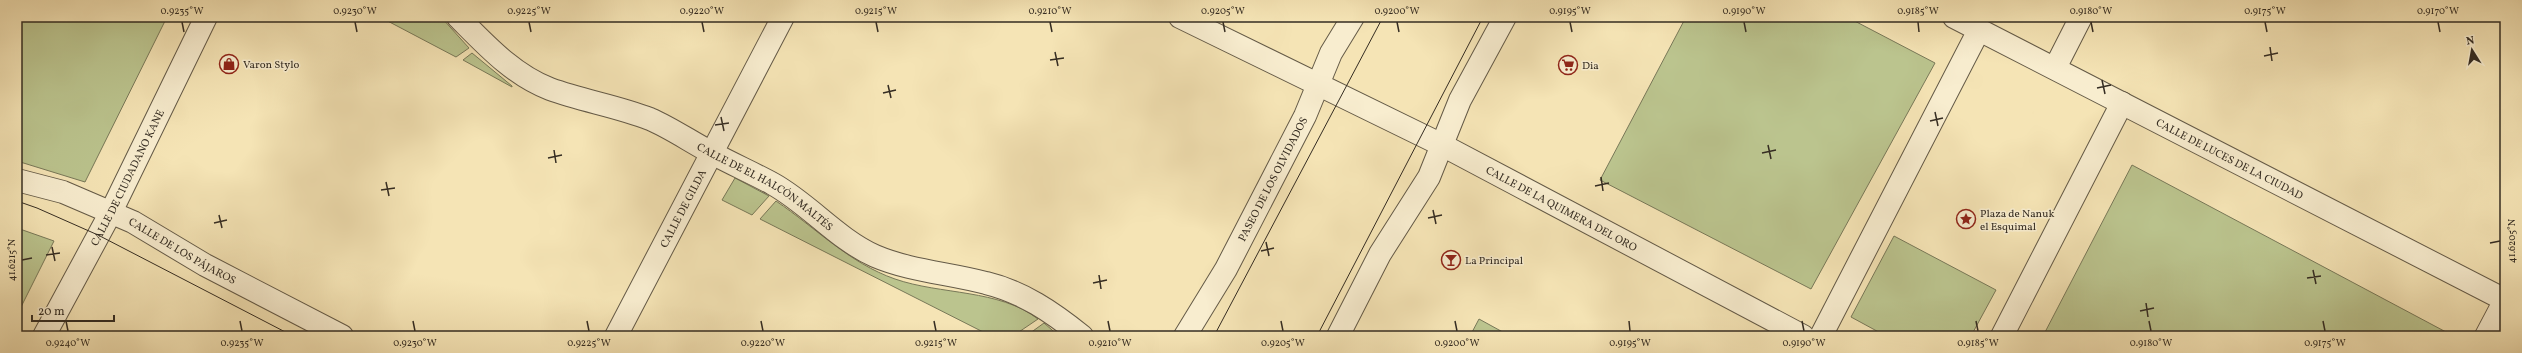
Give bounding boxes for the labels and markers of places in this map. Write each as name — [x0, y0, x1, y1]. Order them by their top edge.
shop icon: Varon Stylo — [218, 53, 240, 75]
supermarket icon: Dia — [1557, 54, 1579, 76]
place label: Varon Stylo — [243, 58, 299, 73]
place label: Dia — [1582, 59, 1599, 74]
place label: Plaza de Nanuk el Esquimal — [1980, 207, 2054, 235]
place icon: Plaza de Nanuk el Esquimal — [1955, 208, 1977, 230]
bar icon: La Principal — [1440, 249, 1462, 271]
place label: La Principal — [1465, 254, 1523, 269]

